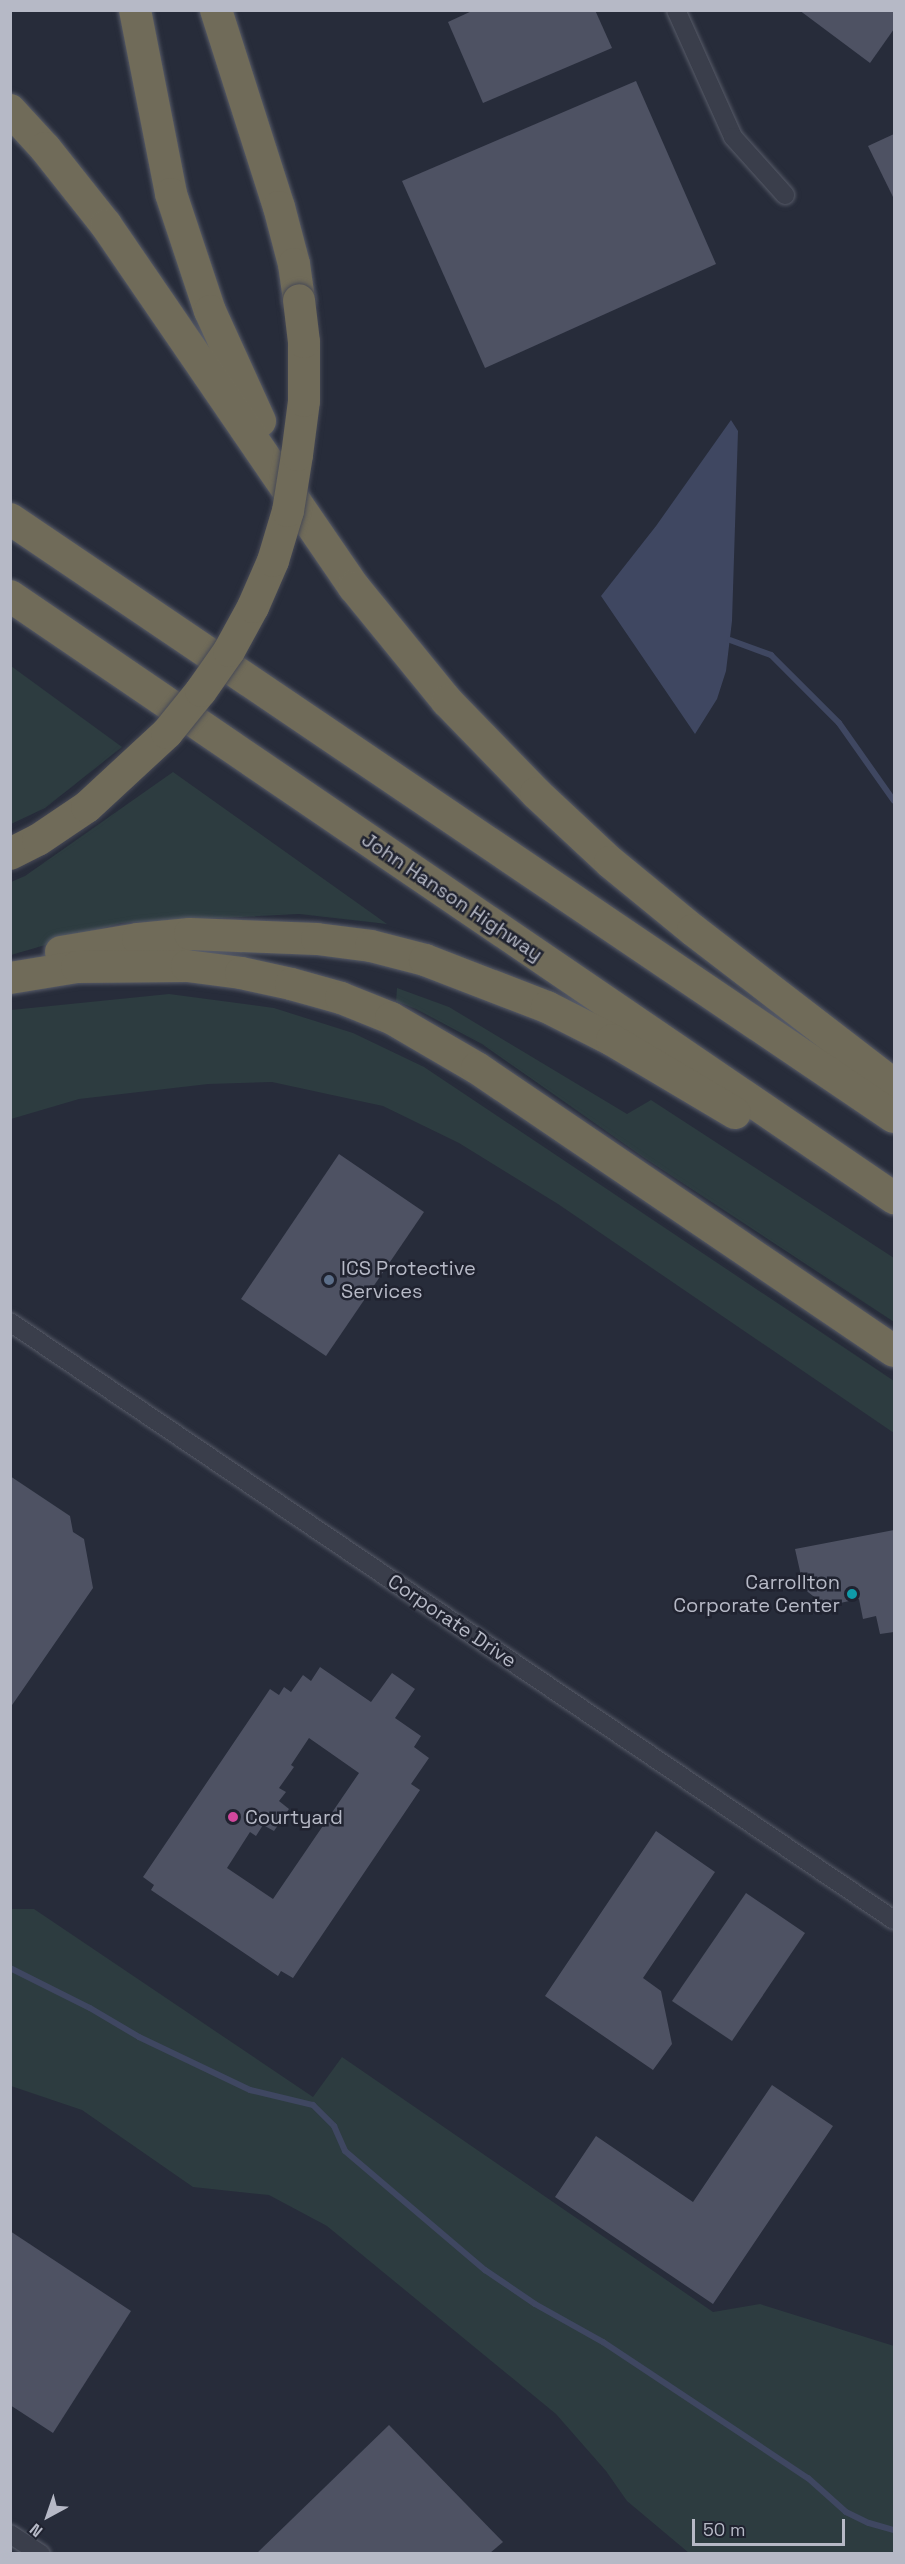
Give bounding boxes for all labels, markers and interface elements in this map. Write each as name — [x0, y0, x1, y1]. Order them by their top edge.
street label: John Hanson Highway — [357, 828, 547, 966]
place label: ICS Protective Services — [341, 1256, 476, 1303]
marker: ICS Protective Services — [322, 1273, 336, 1287]
street label: Corporate Drive — [383, 1569, 521, 1673]
place label: Carrollton Corporate Center — [673, 1570, 840, 1617]
marker: Carrollton Corporate Center — [845, 1587, 859, 1601]
place label: Courtyard — [245, 1805, 343, 1829]
marker: Courtyard — [226, 1810, 240, 1824]
north arrow — [18, 2486, 78, 2546]
scale bar — [695, 2507, 848, 2545]
text: 50 m — [703, 2518, 745, 2541]
text: N — [25, 2519, 47, 2542]

